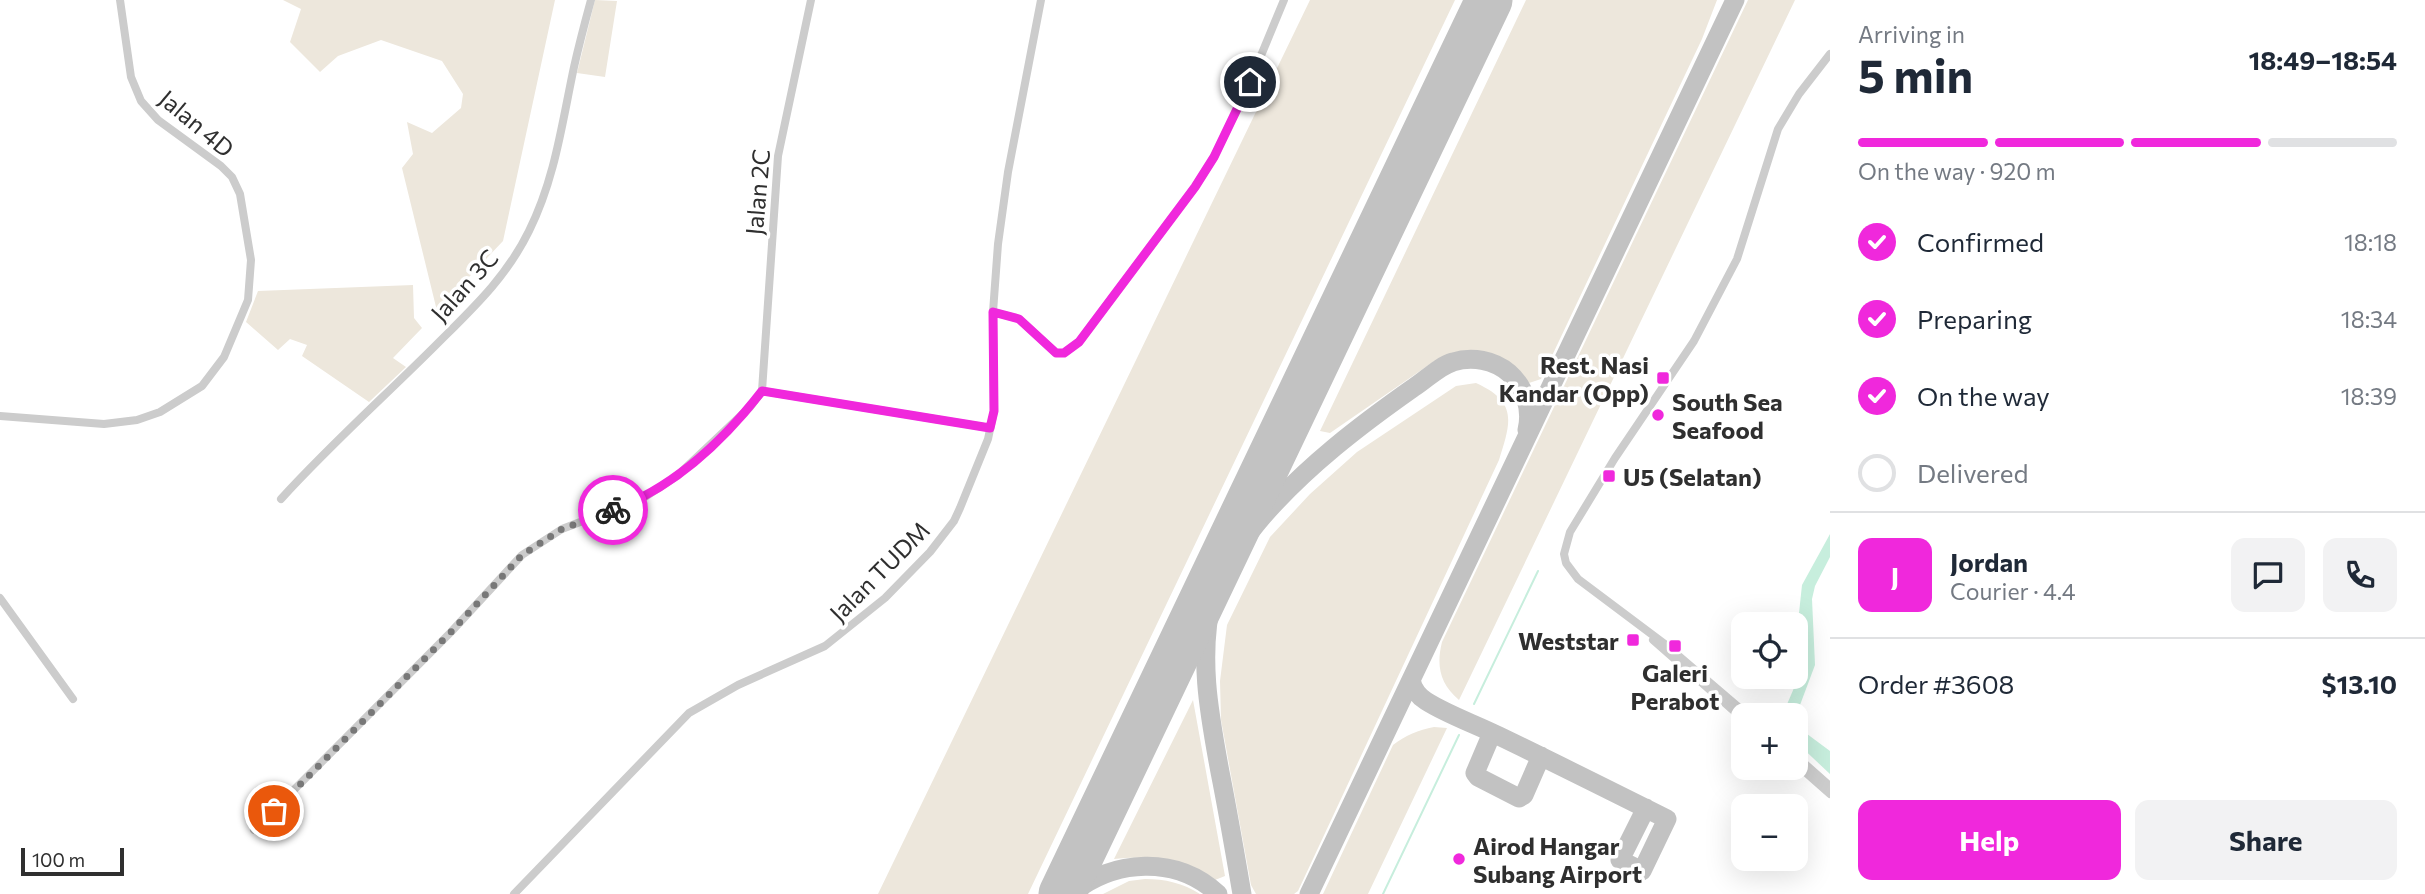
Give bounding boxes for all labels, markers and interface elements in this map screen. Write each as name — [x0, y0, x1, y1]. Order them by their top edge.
text: Arriving in — [1858, 20, 1965, 48]
text: 18:49–18:54 — [2249, 44, 2397, 75]
text: 5 min — [1858, 46, 1973, 102]
pin — [1220, 52, 1280, 112]
icon: home — [1231, 63, 1269, 101]
street label: Jalan 4D — [154, 83, 240, 163]
street label: Jalan 2C — [739, 148, 775, 236]
text: On the way · 920 m — [1858, 157, 2056, 185]
icon: check — [1858, 223, 1896, 261]
text: Confirmed — [1917, 226, 2044, 257]
text: 18:18 — [2344, 228, 2397, 256]
street label: Jalan 3C — [424, 243, 504, 327]
icon: check — [1858, 300, 1896, 338]
text: Preparing — [1917, 303, 2032, 334]
text: 18:34 — [2341, 305, 2397, 333]
place label: Rest. Nasi Kandar (Opp) — [1499, 350, 1649, 407]
marker: Rest. Nasi Kandar (Opp) — [1655, 370, 1671, 386]
icon: check — [1858, 377, 1896, 415]
text: On the way — [1917, 380, 2050, 411]
text: 18:39 — [2341, 382, 2397, 410]
place label: South Sea Seafood — [1672, 387, 1783, 444]
marker: South Sea Seafood — [1650, 407, 1666, 423]
text: Delivered — [1917, 457, 2028, 488]
place label: U5 (Selatan) — [1623, 462, 1762, 491]
marker: U5 (Selatan) — [1601, 468, 1617, 484]
courier — [578, 475, 648, 545]
icon: bike — [594, 491, 632, 529]
street label: Jalan TUDM — [823, 515, 935, 627]
button: chat — [2231, 538, 2305, 612]
button: phone — [2323, 538, 2397, 612]
text: Jordan — [1950, 546, 2028, 577]
text: J — [1891, 560, 1899, 591]
text: Courier · 4.4 — [1950, 577, 2076, 605]
map controls — [1731, 612, 1808, 871]
button: locate — [1731, 612, 1808, 689]
place label: Weststar — [1518, 626, 1619, 655]
marker: Weststar — [1625, 632, 1641, 648]
marker: Galeri Perabot — [1667, 638, 1683, 654]
place label: Galeri Perabot — [1631, 658, 1719, 715]
text: Order #3608 — [1858, 668, 2014, 699]
text: $13.10 — [2322, 668, 2397, 699]
button: + — [1731, 703, 1808, 780]
pin — [244, 781, 304, 841]
icon: bag — [255, 792, 293, 830]
button: − — [1731, 794, 1808, 871]
button: Help — [1858, 800, 2121, 880]
button: Share — [2135, 800, 2397, 880]
place label: Airod Hangar Subang Airport — [1473, 831, 1642, 888]
scale bar — [21, 845, 124, 877]
text: 100 m — [32, 848, 85, 871]
marker: Airod Hangar Subang Airport — [1451, 851, 1467, 867]

